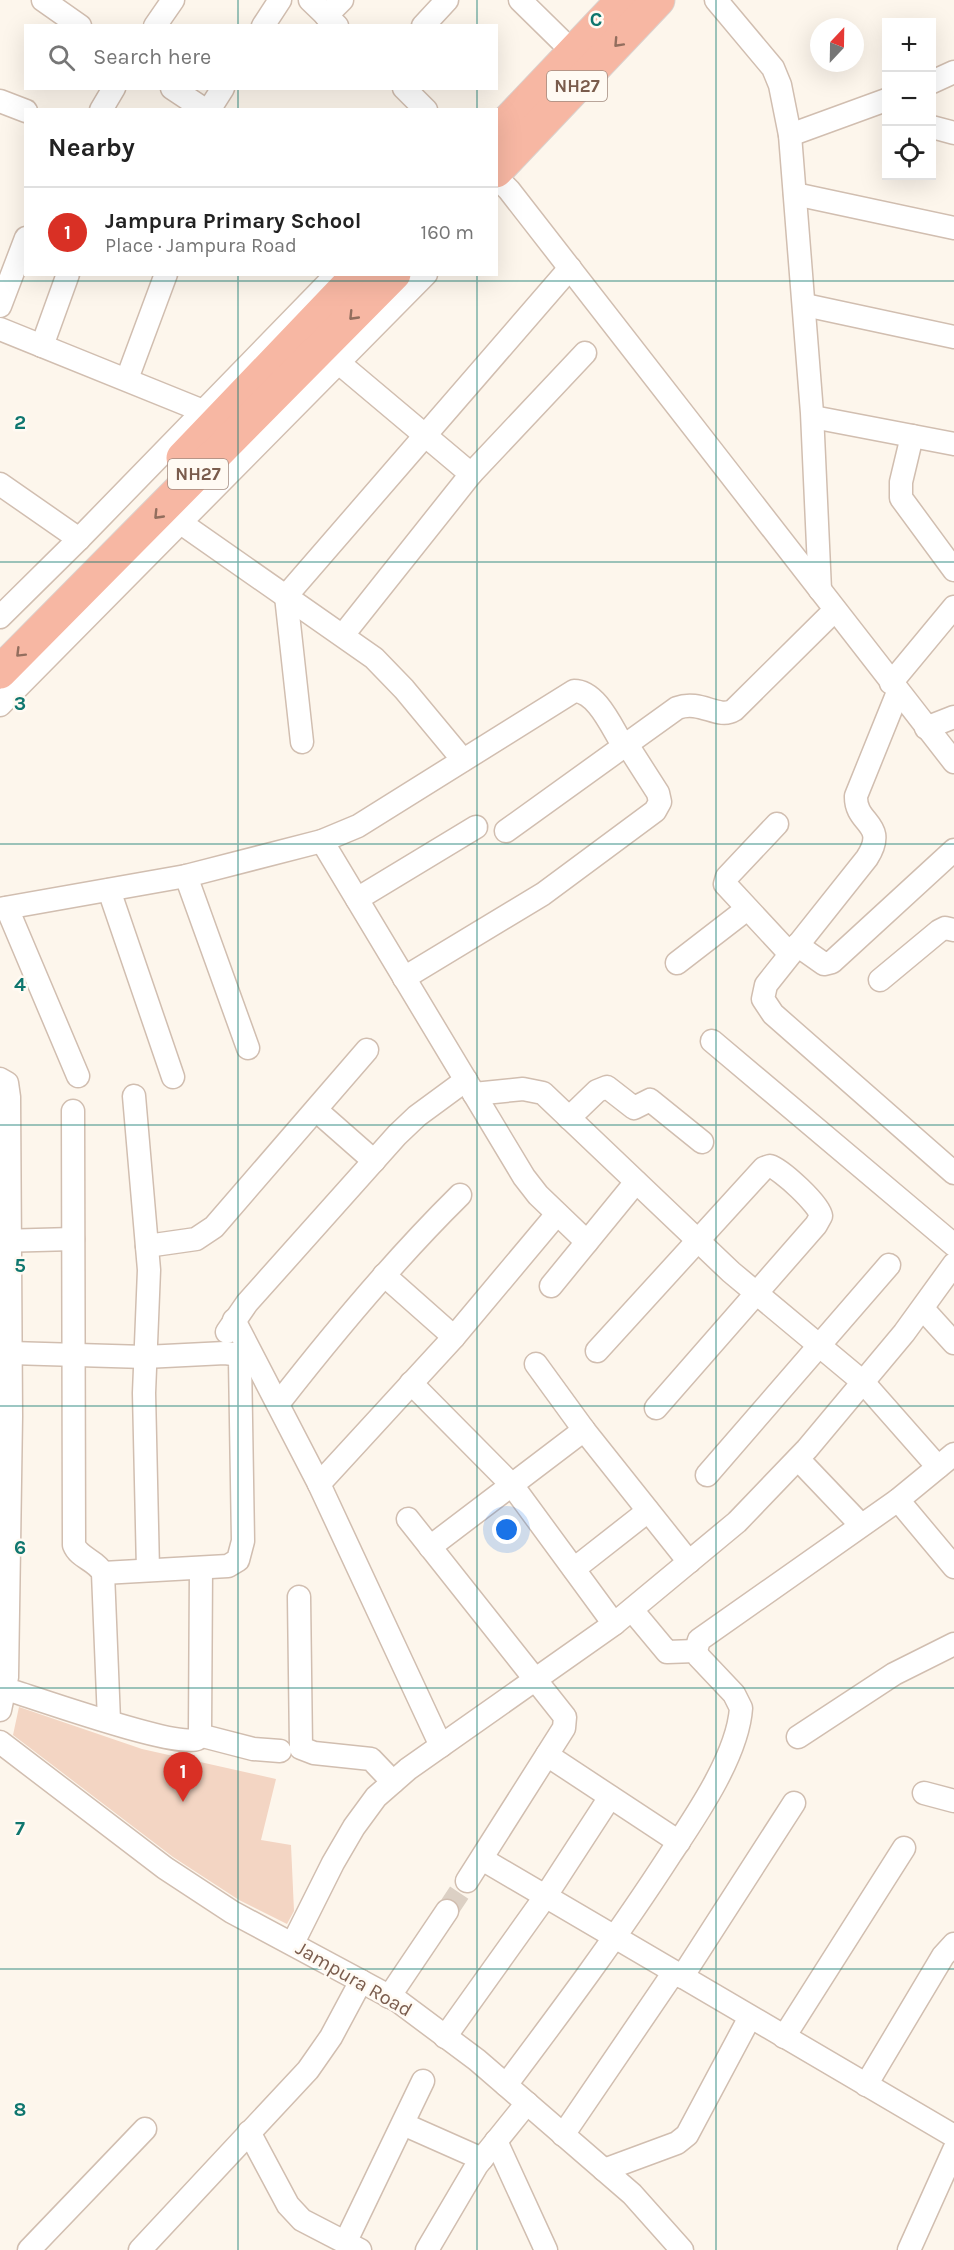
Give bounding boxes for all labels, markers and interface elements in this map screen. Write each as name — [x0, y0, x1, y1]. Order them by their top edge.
text: C — [590, 8, 602, 31]
north arrow — [810, 18, 864, 72]
map controls — [882, 18, 936, 180]
button: + — [882, 18, 936, 72]
search box — [24, 24, 498, 90]
one-way arrow — [614, 36, 625, 46]
icon: search — [45, 41, 78, 74]
text: Search here — [93, 44, 211, 70]
road number: NH27 — [547, 71, 607, 101]
button: − — [882, 72, 936, 126]
button: locate — [882, 126, 936, 180]
text: Nearby — [48, 132, 135, 163]
text: Jampura Primary School — [105, 208, 361, 234]
text: 1 — [64, 221, 71, 244]
text: 160 m — [421, 221, 474, 244]
text: Place · Jampura Road — [105, 234, 297, 257]
one-way arrow — [350, 309, 361, 320]
text: 2 — [14, 411, 26, 434]
road number: NH27 — [168, 459, 228, 489]
one-way arrow — [154, 509, 165, 519]
one-way arrow — [16, 645, 27, 656]
text: 3 — [14, 692, 26, 715]
text: 4 — [14, 973, 26, 996]
text: 5 — [14, 1254, 26, 1277]
your location — [492, 1515, 521, 1544]
text: 6 — [14, 1536, 26, 1559]
pin: 1 — [164, 1752, 202, 1802]
text: 7 — [15, 1817, 25, 1840]
street label: Jampura Road — [292, 1936, 416, 2022]
text: 8 — [14, 2098, 26, 2121]

